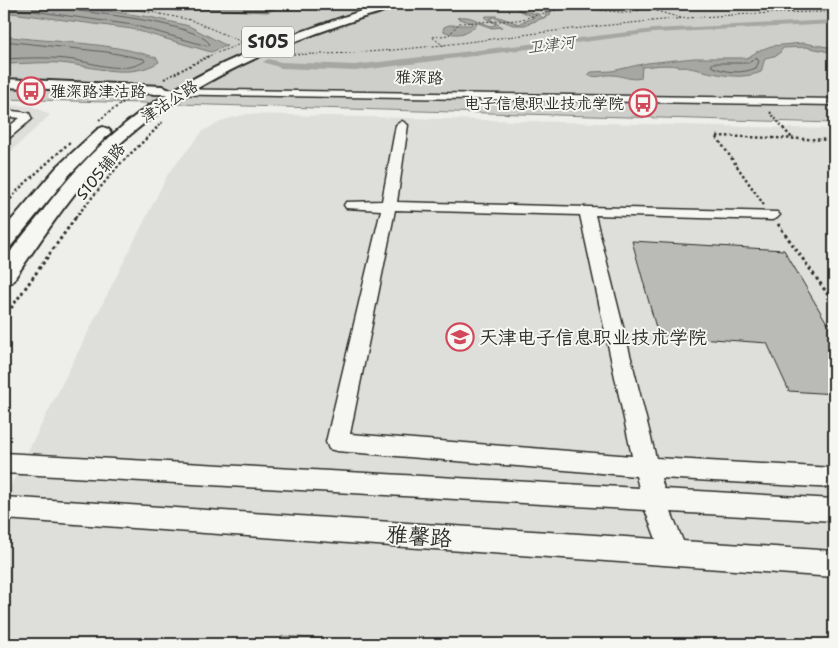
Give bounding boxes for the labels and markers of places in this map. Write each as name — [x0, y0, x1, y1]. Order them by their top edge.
bus stop icon: 雅深路津沽路 — [16, 76, 46, 106]
place label: 雅深路津沽路 — [50, 81, 146, 102]
bus stop icon: 电子信息职业技术学院 — [628, 88, 658, 118]
place label: 电子信息职业技术学院 — [464, 93, 624, 114]
school or university icon: 天津电子信息职业技术学院 — [445, 322, 475, 352]
place label: 天津电子信息职业技术学院 — [479, 325, 707, 350]

